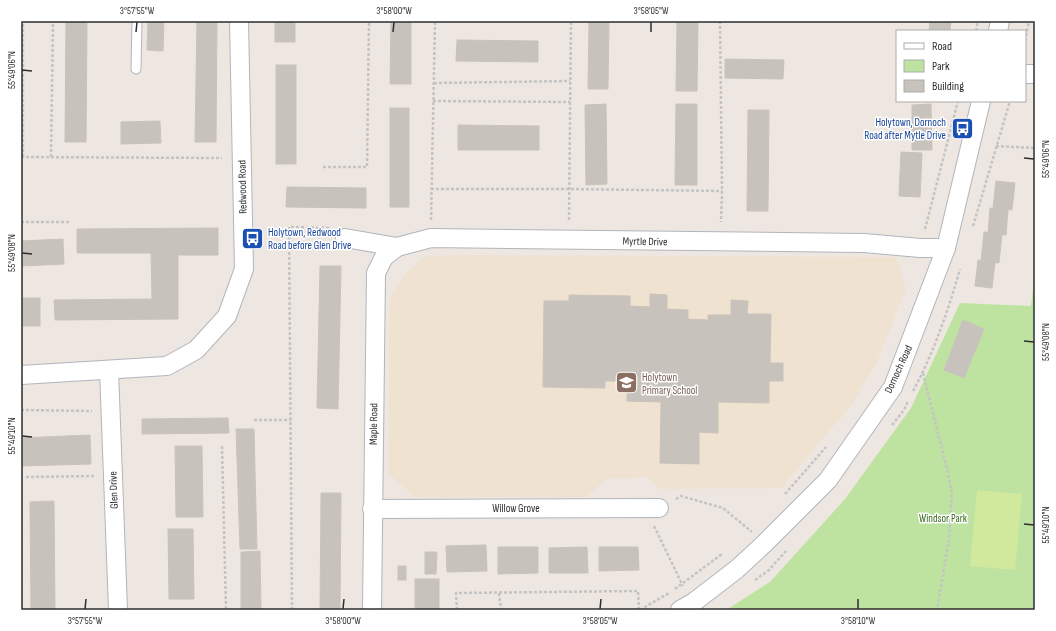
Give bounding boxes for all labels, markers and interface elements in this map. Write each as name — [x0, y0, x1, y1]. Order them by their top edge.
text: 3°57'55"W — [120, 5, 155, 17]
text: 3°58'00"W — [376, 5, 412, 17]
text: 3°58'05"W — [634, 5, 669, 17]
legend — [896, 30, 1026, 102]
text: Road — [932, 39, 952, 54]
text: 55°49'06"N — [6, 51, 18, 89]
text: Park — [932, 59, 950, 74]
text: Building — [932, 79, 964, 94]
bus stop icon: Holytown, Dornoch Road after Mytle Drive — [949, 115, 975, 141]
place label: Holytown, Dornoch Road after Mytle Drive — [864, 116, 946, 142]
text: 55°49'06"N — [1040, 140, 1052, 178]
street label: Redwood Road — [236, 160, 249, 214]
bus stop icon: Holytown, Redwood Road before Glen Drive — [240, 225, 266, 251]
place label: Holytown, Redwood Road before Glen Drive — [268, 226, 351, 252]
text: 55°49'08"N — [6, 234, 18, 272]
street label: Myrtle Drive — [622, 235, 668, 248]
text: 55°49'08"N — [1040, 323, 1052, 361]
street label: Dornoch Road — [882, 343, 915, 395]
school or university icon: Holytown Primary School — [614, 370, 640, 396]
place label: Holytown Primary School — [642, 371, 697, 397]
street label: Maple Road — [367, 403, 380, 445]
text: 55°49'10"N — [6, 418, 18, 454]
street label: Glen Drive — [106, 471, 121, 509]
street label: Willow Grove — [492, 502, 540, 515]
text: 55°49'10"N — [1040, 507, 1052, 543]
park label: Windsor Park — [919, 512, 968, 525]
text: 3°57'55"W — [68, 615, 103, 627]
text: 3°58'00"W — [325, 615, 361, 627]
text: 3°58'05"W — [583, 615, 618, 627]
text: 3°58'10"W — [841, 615, 876, 627]

